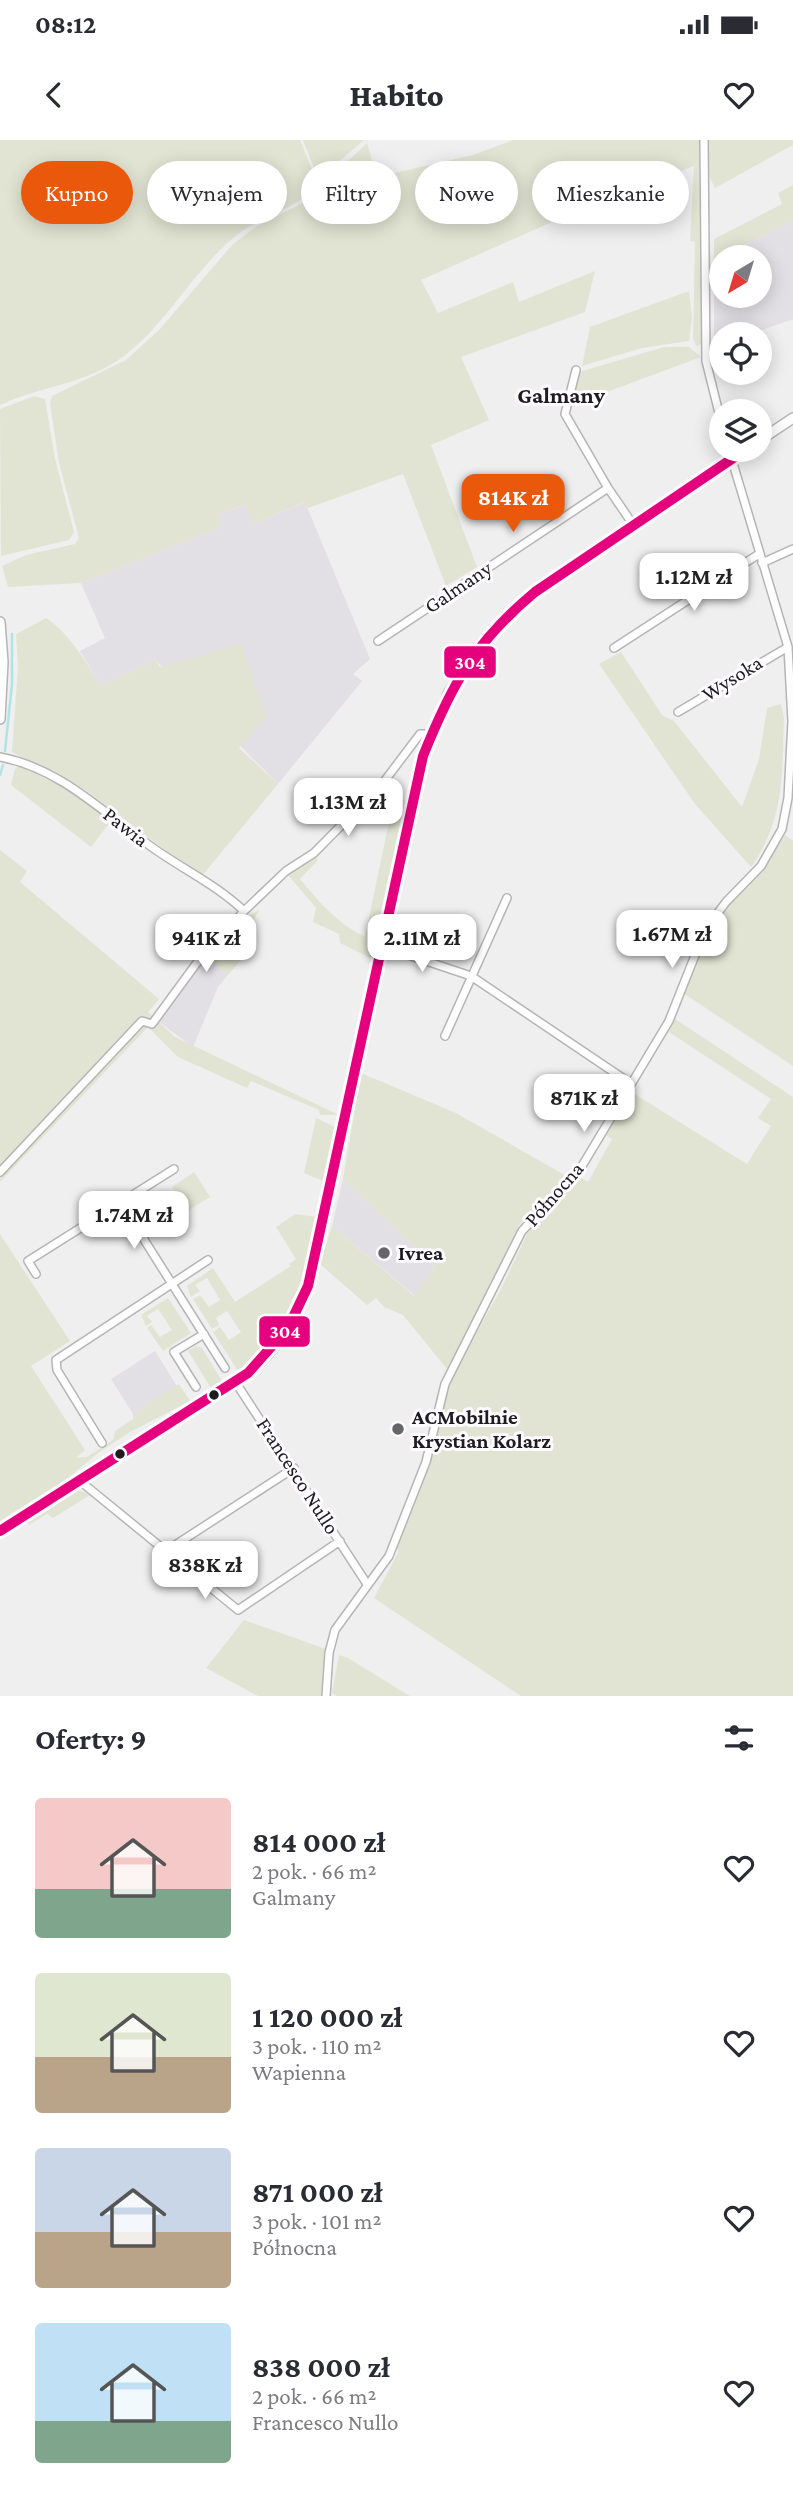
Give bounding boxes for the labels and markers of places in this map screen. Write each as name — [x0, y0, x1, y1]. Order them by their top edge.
pin: 814K zł — [448, 474, 578, 534]
pin: 1.12M zł — [622, 554, 766, 613]
pin: 1.13M zł — [276, 778, 420, 838]
pin: 1.67M zł — [600, 910, 744, 970]
pin: 941K zł — [141, 914, 271, 974]
pin: 2.11M zł — [350, 914, 494, 974]
pin: 871K zł — [519, 1074, 649, 1134]
pin: 1.74M zł — [62, 1192, 206, 1251]
place label: Ivrea — [398, 1241, 444, 1265]
marker: Ivrea — [376, 1245, 392, 1261]
unlabelled marker — [207, 1388, 221, 1402]
place label: ACMobilnie Krystian Kolarz — [411, 1405, 551, 1453]
marker: ACMobilnie Krystian Kolarz — [390, 1421, 406, 1437]
unlabelled marker — [113, 1447, 127, 1461]
pin: 838K zł — [140, 1542, 270, 1601]

